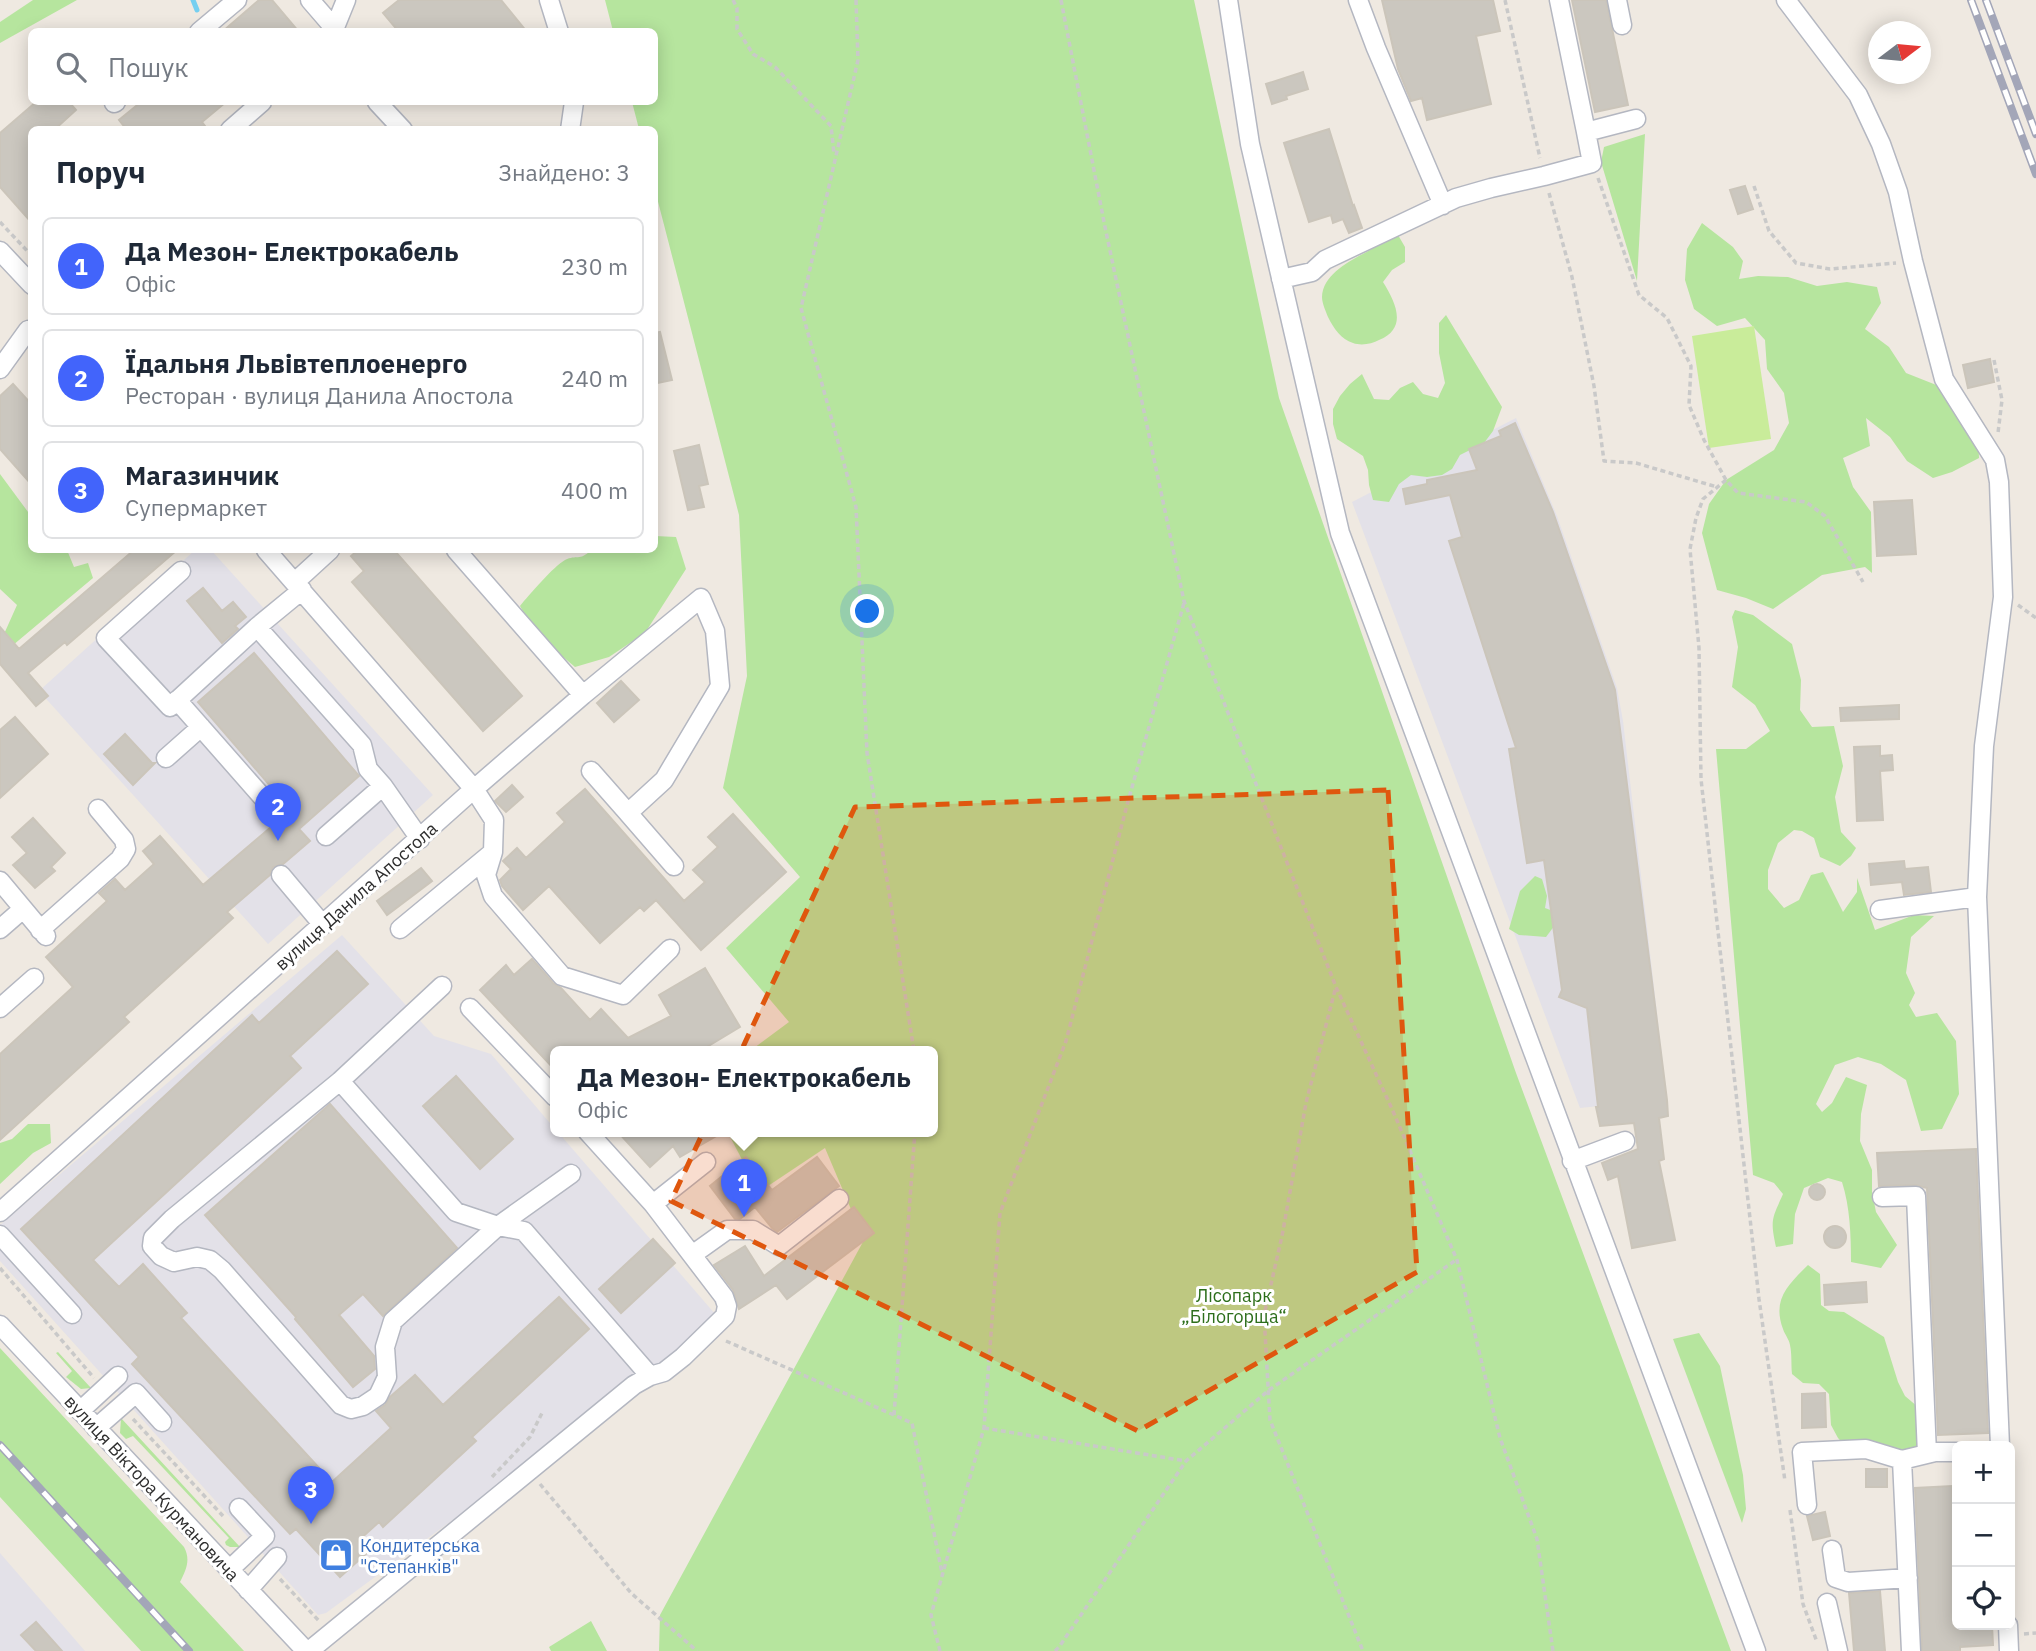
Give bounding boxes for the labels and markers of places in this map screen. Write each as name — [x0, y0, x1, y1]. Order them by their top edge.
pin: 2 — [255, 783, 301, 841]
pin: 1 — [721, 1159, 767, 1217]
pin: 3 — [288, 1466, 334, 1524]
place label: Кондитерська "Степанків" — [360, 1534, 480, 1578]
shop icon: Кондитерська "Степанків" — [317, 1536, 355, 1574]

